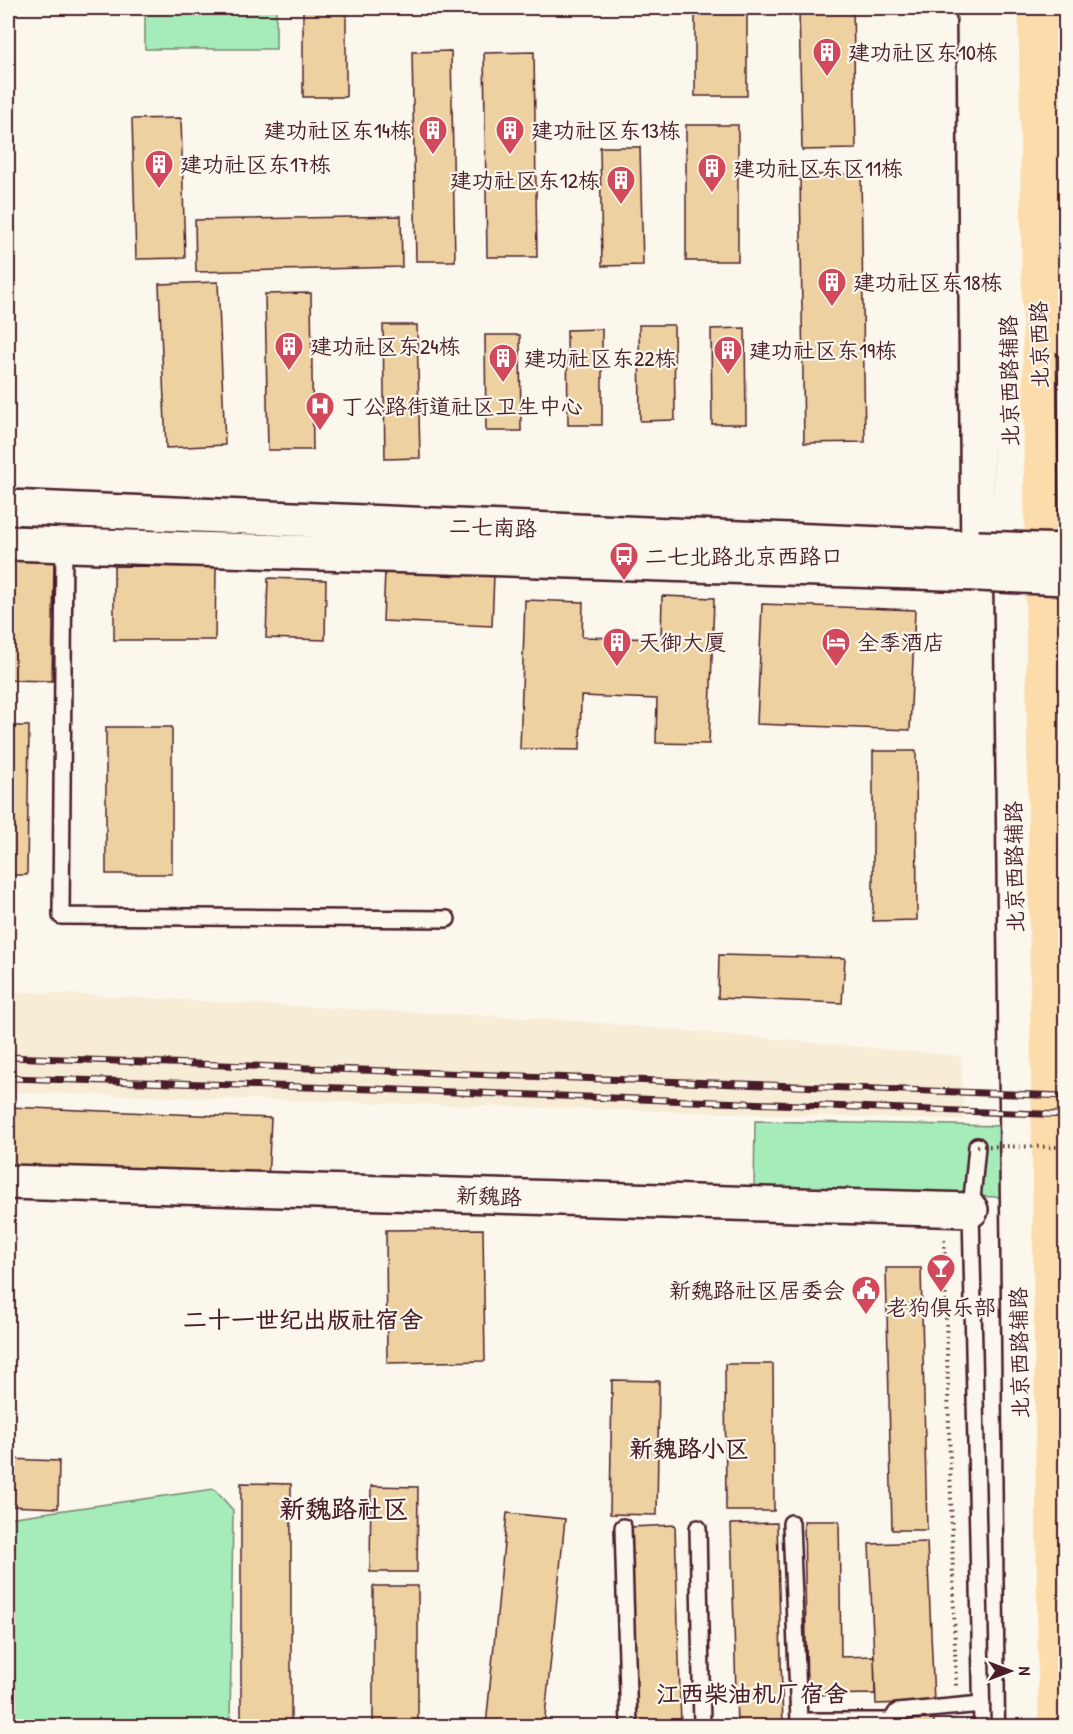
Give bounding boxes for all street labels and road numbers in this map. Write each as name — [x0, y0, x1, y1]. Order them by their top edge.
street label: 北京西路 — [1023, 301, 1055, 389]
street label: 北京西路辅路 — [993, 315, 1025, 447]
street label: 二七南路 — [448, 510, 538, 544]
street label: 北京西路辅路 — [998, 801, 1030, 933]
street label: 新魏路 — [455, 1180, 523, 1212]
street label: 北京西路辅路 — [1003, 1287, 1035, 1419]

